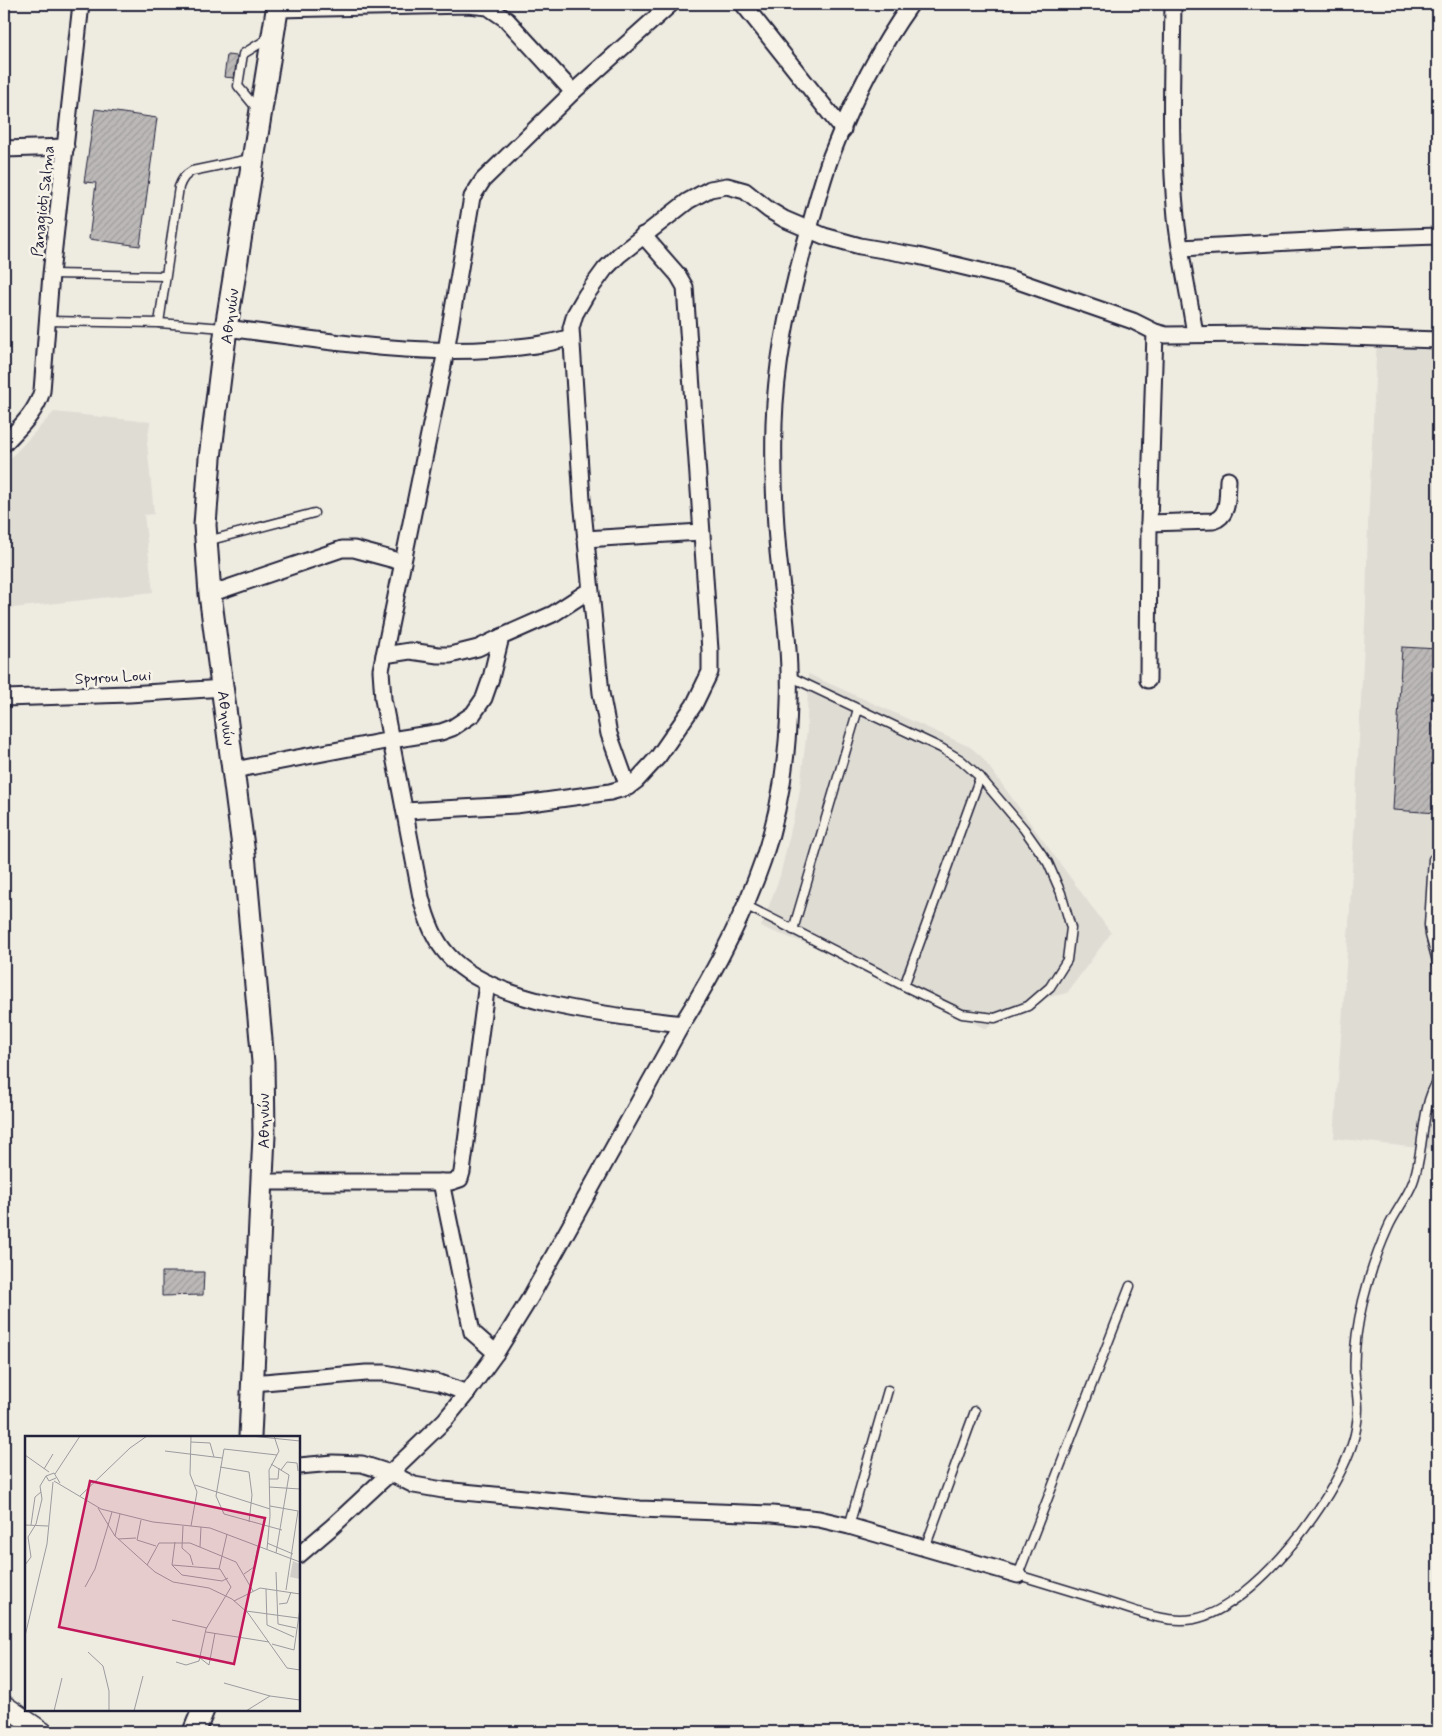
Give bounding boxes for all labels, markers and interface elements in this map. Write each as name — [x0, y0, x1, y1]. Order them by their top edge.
street label: Panagioti Salma — [27, 144, 61, 258]
street label: Αθηνών — [216, 287, 245, 345]
street label: Spyrou Loui — [74, 665, 152, 690]
street label: Αθηνών — [212, 689, 239, 747]
street label: Αθηνών — [254, 1093, 275, 1149]
inset map — [25, 1436, 300, 1711]

